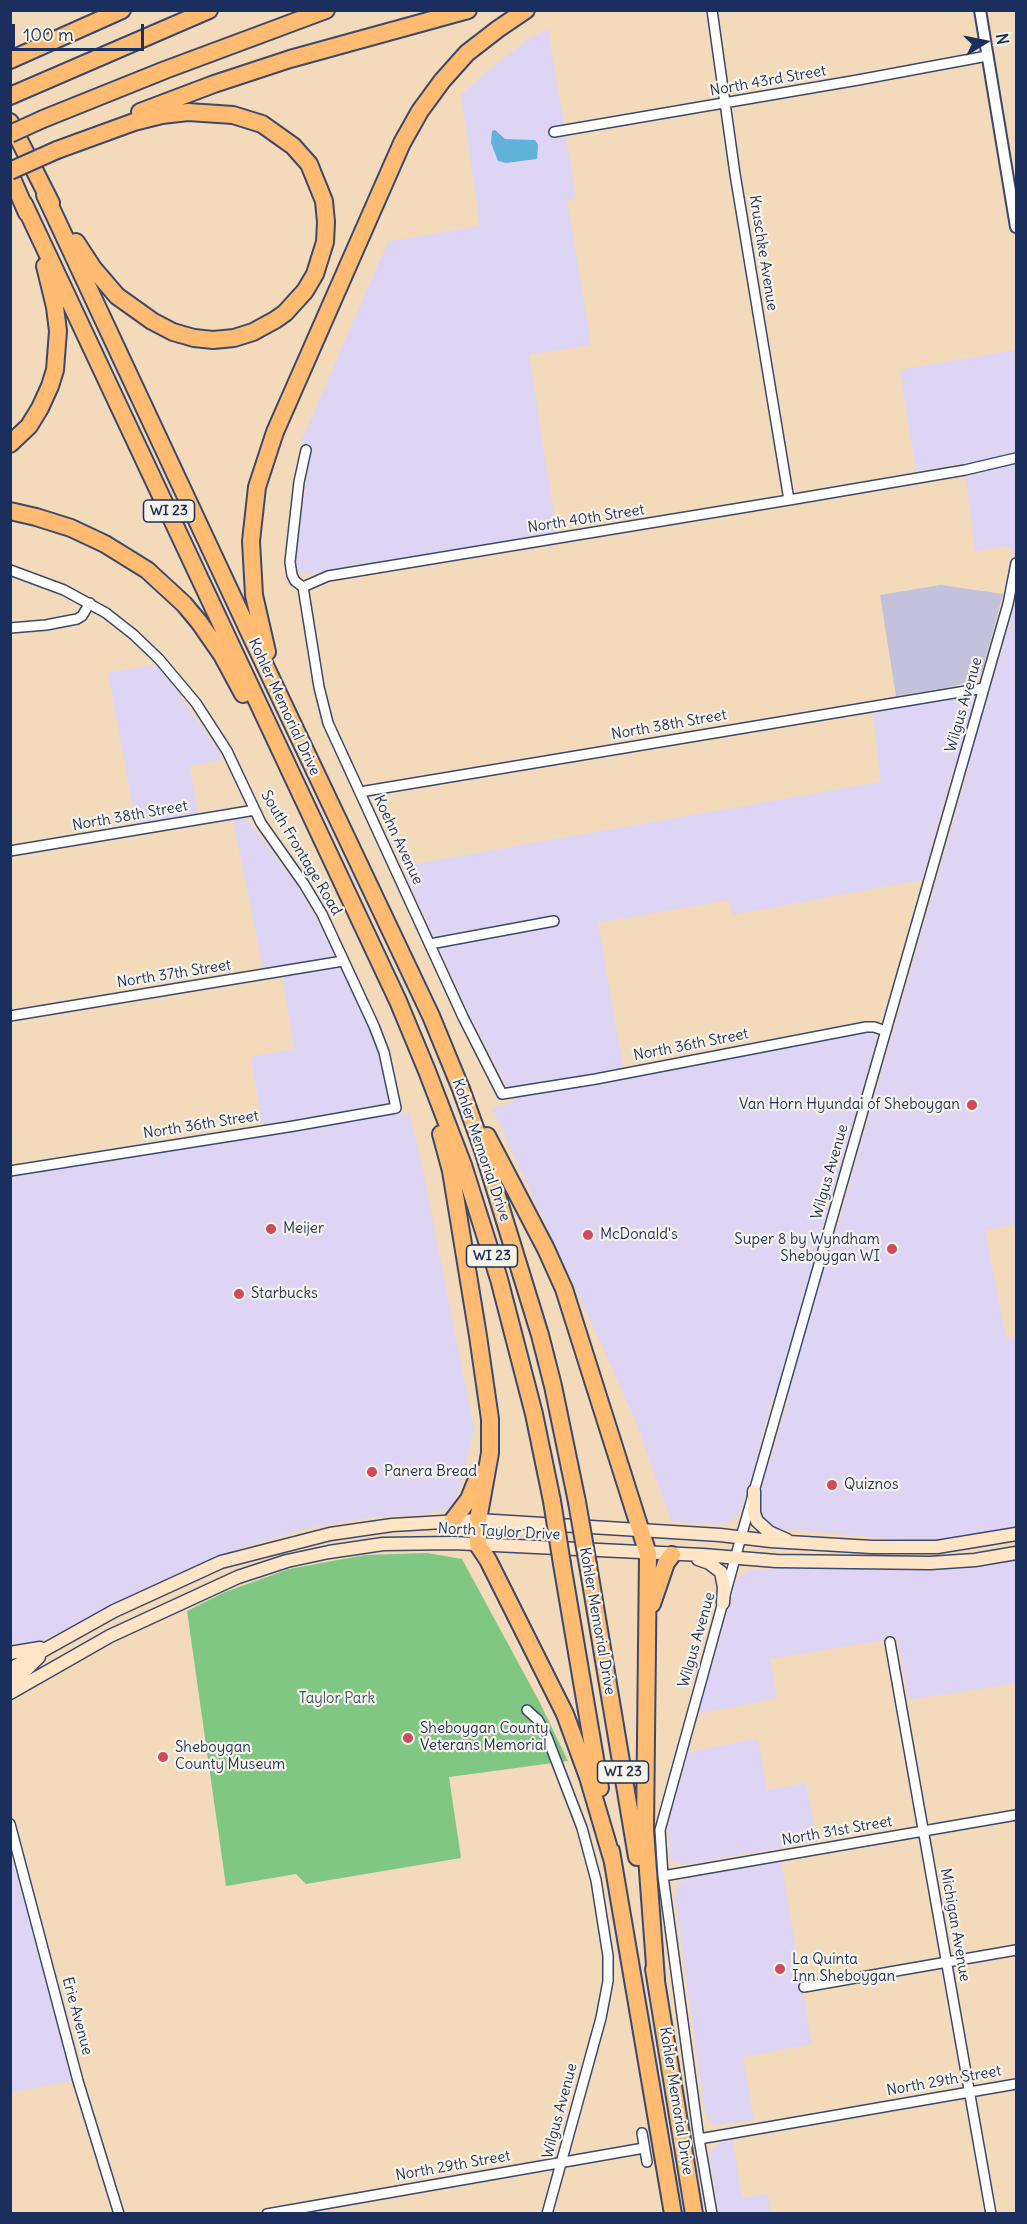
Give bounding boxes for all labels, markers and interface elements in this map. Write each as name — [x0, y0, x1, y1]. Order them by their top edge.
scale bar — [15, 12, 147, 50]
north arrow — [955, 12, 1015, 72]
text: 100 m — [23, 23, 74, 46]
text: N — [992, 32, 1014, 46]
street label: North 43rd Street — [709, 62, 827, 100]
street label: Kruschke Avenue — [745, 194, 781, 312]
road number: WI 23 — [144, 500, 195, 522]
street label: North 40th Street — [526, 501, 646, 537]
street label: Kohler Memorial Drive — [244, 635, 324, 779]
street label: Wilgus Avenue — [942, 655, 986, 755]
street label: North 38th Street — [610, 706, 728, 744]
street label: South Frontage Road — [257, 787, 345, 919]
street label: Koehn Avenue — [369, 792, 427, 888]
street label: North 38th Street — [71, 797, 189, 835]
street label: North 37th Street — [116, 956, 232, 992]
street label: North 36th Street — [632, 1025, 750, 1065]
street label: Kohler Memorial Drive — [448, 1076, 514, 1224]
place label: Van Horn Hyundai of Sheboygan — [739, 1096, 960, 1114]
marker: Van Horn Hyundai of Sheboygan — [965, 1098, 979, 1112]
street label: North 36th Street — [142, 1107, 260, 1143]
street label: Wilgus Avenue — [808, 1122, 852, 1222]
place label: Meijer — [283, 1220, 324, 1238]
marker: Meijer — [264, 1222, 278, 1236]
place label: McDonald's — [600, 1226, 678, 1244]
marker: McDonald's — [581, 1228, 595, 1242]
place label: Super 8 by Wyndham Sheboygan WI — [734, 1231, 880, 1266]
marker: Super 8 by Wyndham Sheboygan WI — [885, 1242, 899, 1256]
road number: WI 23 — [466, 1245, 518, 1267]
place label: Starbucks — [251, 1285, 318, 1303]
marker: Starbucks — [232, 1287, 246, 1301]
place label: Panera Bread — [384, 1463, 477, 1481]
marker: Panera Bread — [365, 1465, 379, 1479]
place label: Quiznos — [844, 1476, 899, 1494]
marker: Quiznos — [825, 1478, 839, 1492]
street label: North Taylor Drive — [437, 1520, 561, 1544]
street label: Kohler Memorial Drive — [575, 1546, 619, 1696]
street label: Wilgus Avenue — [675, 1590, 719, 1690]
park label: Taylor Park — [299, 1690, 375, 1708]
place label: Sheboygan County Veterans Memorial — [420, 1720, 549, 1755]
marker: Sheboygan County Veterans Memorial — [401, 1731, 415, 1745]
place label: Sheboygan County Museum — [175, 1739, 285, 1774]
marker: Sheboygan County Museum — [156, 1750, 170, 1764]
road number: WI 23 — [598, 1761, 648, 1783]
street label: North 31st Street — [780, 1812, 894, 1850]
street label: Michigan Avenue — [936, 1867, 974, 1983]
place label: La Quinta Inn Sheboygan — [792, 1951, 895, 1986]
marker: La Quinta Inn Sheboygan — [773, 1962, 787, 1976]
street label: Erie Avenue — [58, 1975, 96, 2057]
street label: Kohler Memorial Drive — [655, 2026, 697, 2176]
street label: Wilgus Avenue — [539, 2061, 581, 2161]
street label: North 29th Street — [885, 2062, 1003, 2100]
street label: North 29th Street — [394, 2147, 512, 2185]

